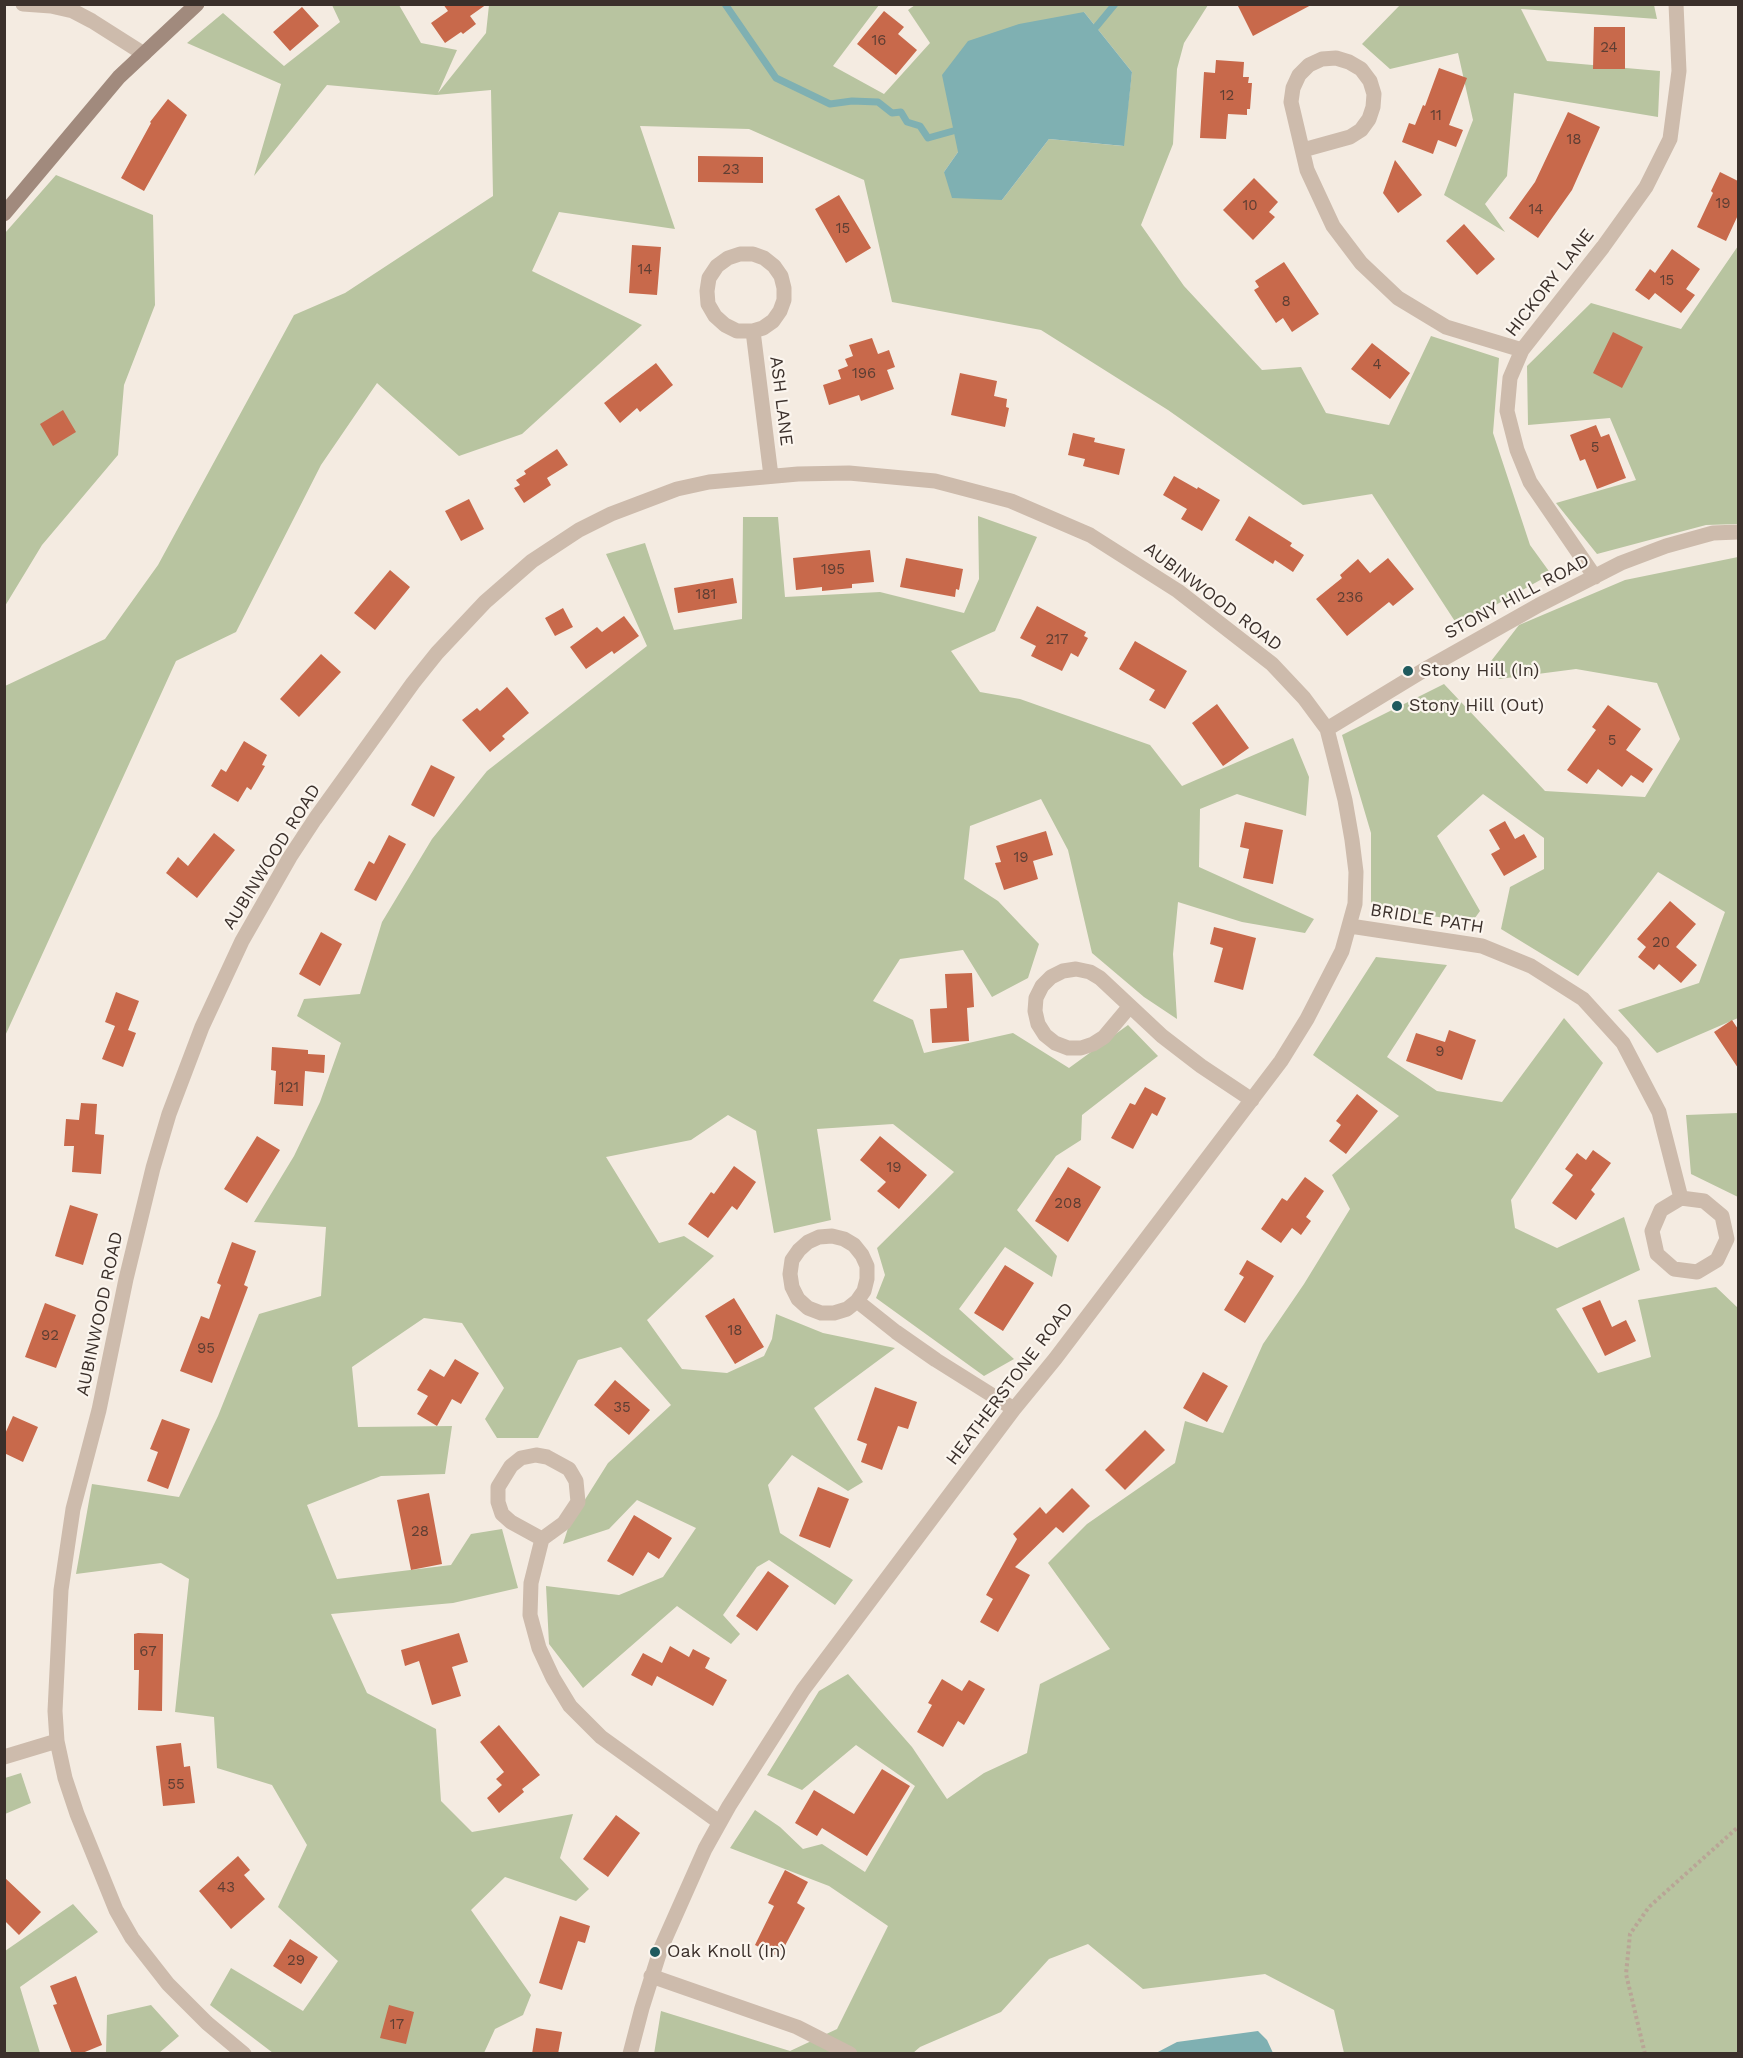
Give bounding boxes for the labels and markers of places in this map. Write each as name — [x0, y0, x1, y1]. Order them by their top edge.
place label: Stony Hill (In) — [1420, 660, 1539, 682]
marker: Stony Hill (In) — [1401, 664, 1415, 678]
place label: Stony Hill (Out) — [1409, 695, 1544, 717]
marker: Stony Hill (Out) — [1390, 699, 1404, 713]
place label: Oak Knoll (In) — [667, 1941, 786, 1963]
marker: Oak Knoll (In) — [648, 1945, 662, 1959]

